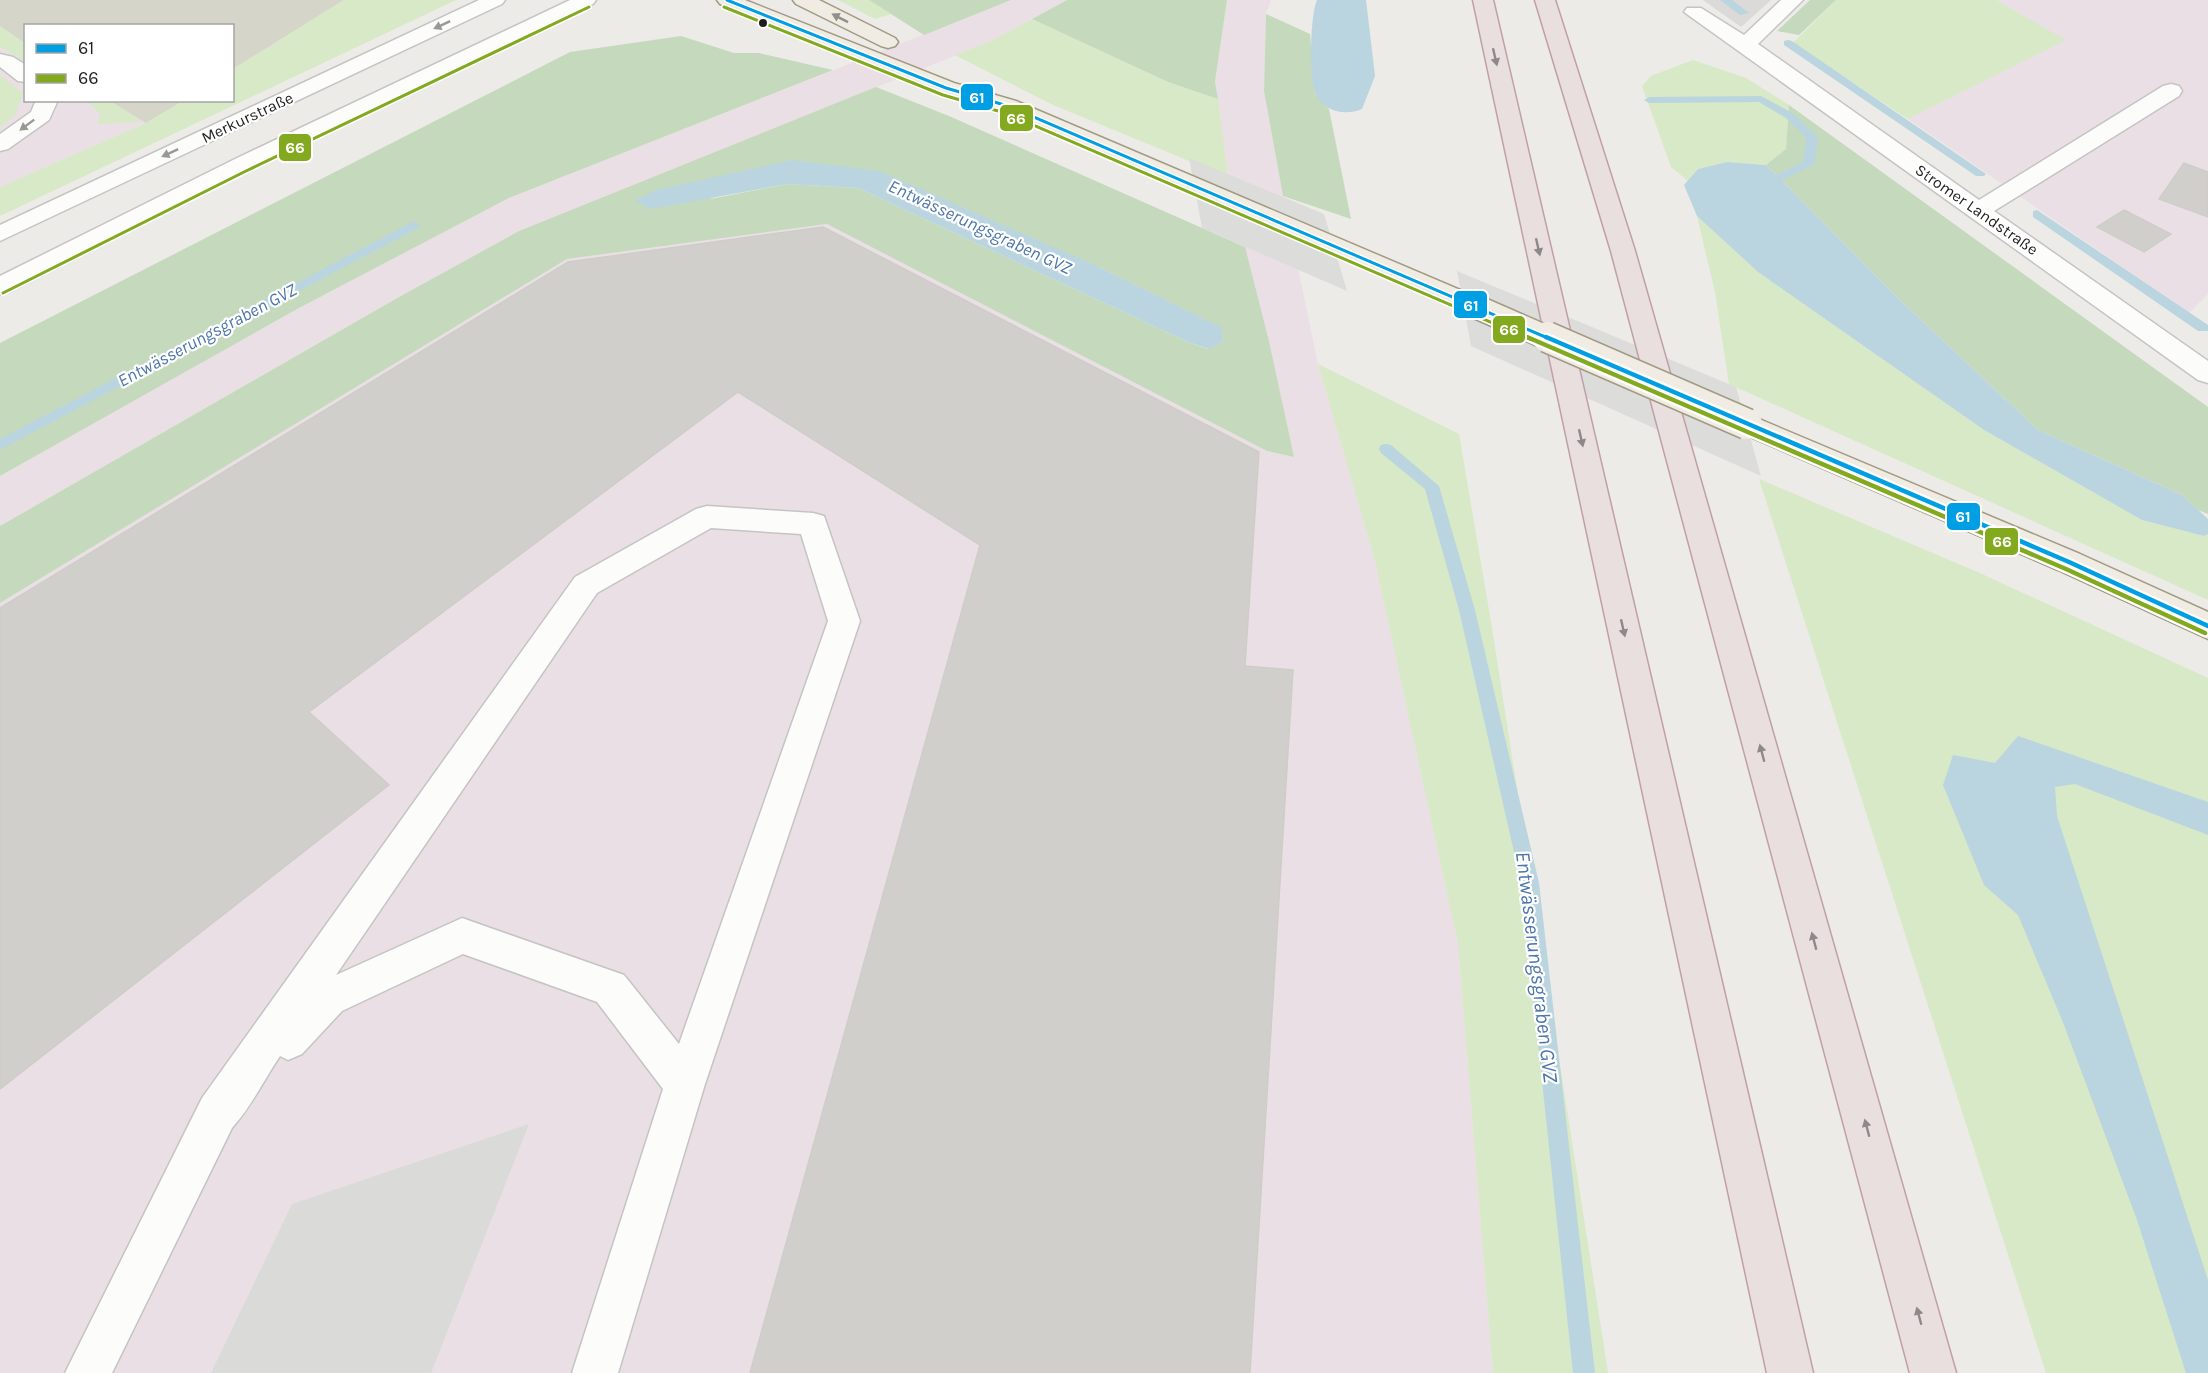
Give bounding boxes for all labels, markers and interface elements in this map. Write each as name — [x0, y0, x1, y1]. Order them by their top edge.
one-way arrow — [831, 14, 848, 23]
unlabelled marker — [757, 17, 769, 29]
one-way arrow — [433, 20, 450, 29]
legend — [24, 24, 234, 102]
text: 61 — [78, 37, 94, 59]
one-way arrow — [1491, 48, 1501, 66]
text: 66 — [78, 67, 99, 89]
line badge: 61 — [960, 83, 994, 111]
street label: Merkurstraße — [198, 88, 296, 147]
text: 61 — [969, 88, 985, 107]
line badge: 66 — [999, 104, 1034, 132]
text: 66 — [1006, 109, 1026, 128]
one-way arrow — [20, 119, 35, 131]
line badge: 66 — [278, 133, 312, 162]
text: 66 — [285, 138, 305, 157]
one-way arrow — [162, 149, 179, 158]
street label: Stromer Landstraße — [1912, 160, 2042, 259]
water label: Entwässerungsgraben GVZ — [885, 175, 1075, 279]
one-way arrow — [1534, 238, 1543, 257]
water label: Entwässerungsgraben GVZ — [114, 278, 301, 392]
line badge: 61 — [1453, 290, 1488, 319]
text: 61 — [1463, 296, 1479, 315]
line badge: 66 — [1492, 315, 1526, 344]
text: 66 — [1499, 320, 1519, 339]
one-way arrow — [1576, 428, 1586, 447]
line badge: 61 — [1946, 502, 1981, 531]
text: 61 — [1955, 507, 1971, 526]
line badge: 66 — [1984, 527, 2019, 556]
text: 66 — [1992, 532, 2012, 551]
one-way arrow — [1619, 619, 1629, 637]
one-way arrow — [1757, 744, 1767, 762]
water label: Entwässerungsgraben GVZ — [1511, 850, 1563, 1085]
one-way arrow — [1809, 931, 1819, 950]
one-way arrow — [1861, 1119, 1871, 1138]
one-way arrow — [1913, 1307, 1923, 1325]

